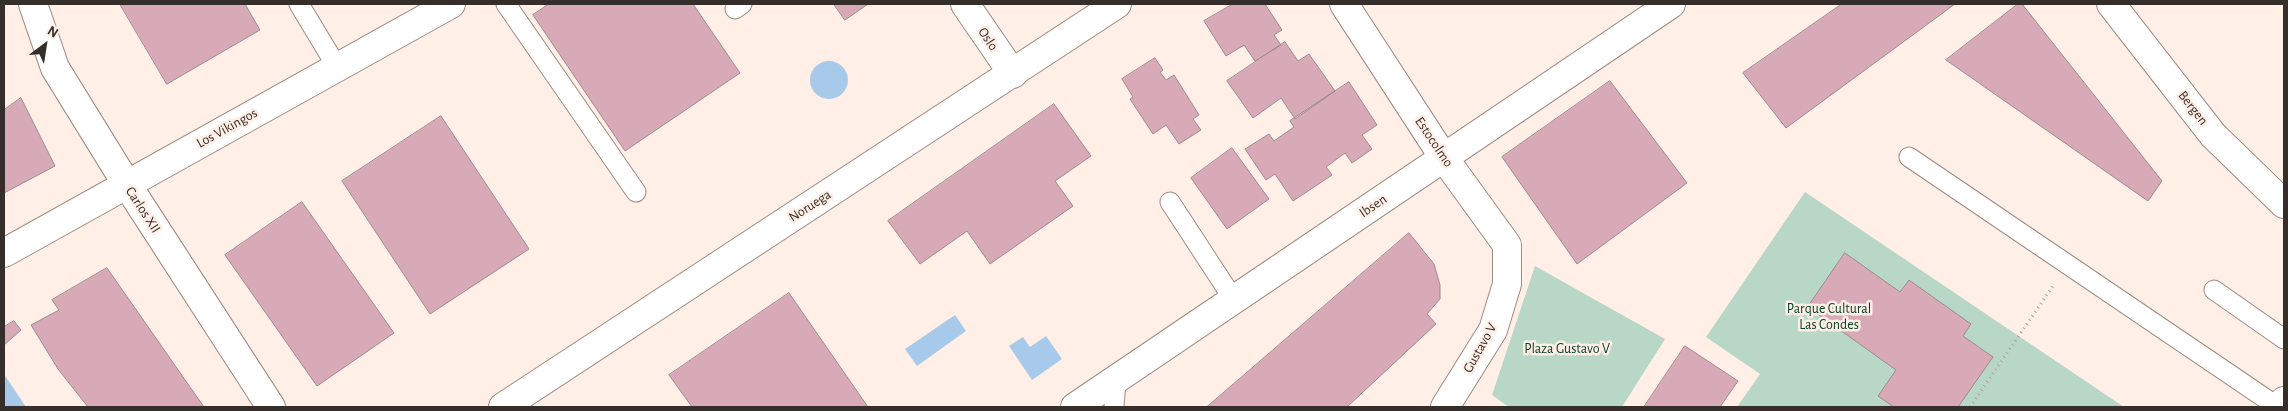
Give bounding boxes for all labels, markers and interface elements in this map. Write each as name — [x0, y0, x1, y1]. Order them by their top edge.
north arrow — [20, 20, 70, 70]
text: N — [45, 24, 60, 41]
street label: Oslo — [974, 24, 1002, 54]
street label: Bergen — [2174, 88, 2212, 128]
street label: Los Vikingos — [194, 104, 260, 152]
street label: Estocolmo — [1411, 114, 1457, 170]
street label: Carlos XII — [122, 184, 164, 236]
street label: Noruega — [786, 186, 834, 226]
street label: Ibsen — [1356, 191, 1390, 221]
park label: Parque Cultural Las Condes — [1787, 301, 1871, 334]
street label: Gustavo V — [1460, 320, 1500, 376]
park label: Plaza Gustavo V — [1524, 341, 1610, 357]

